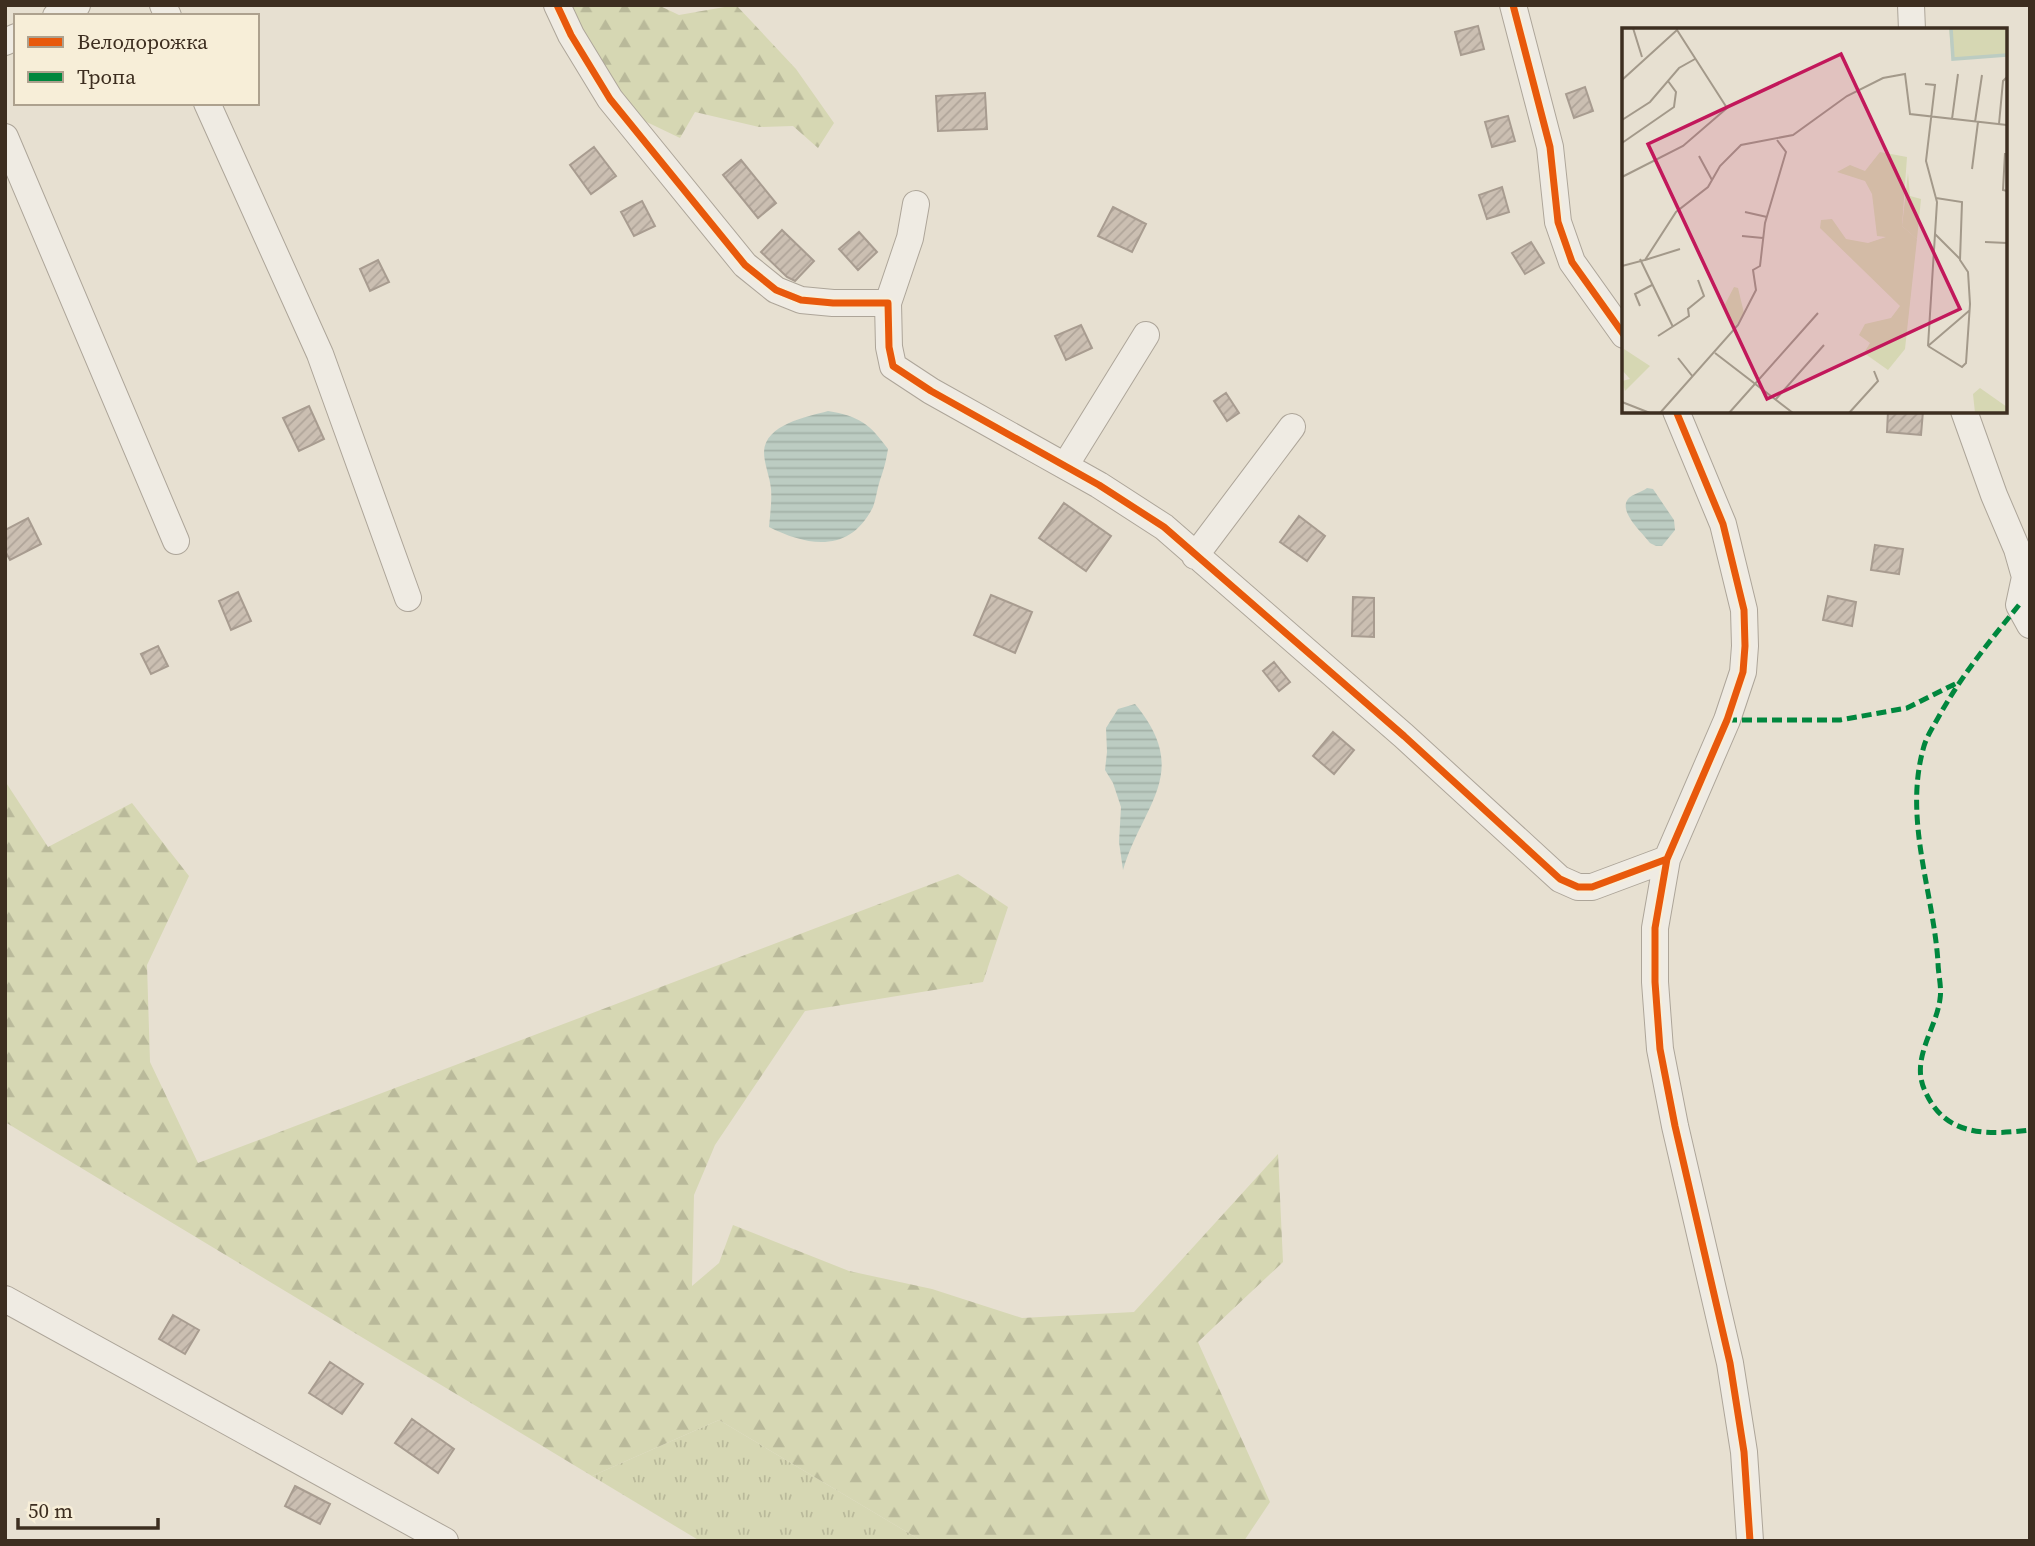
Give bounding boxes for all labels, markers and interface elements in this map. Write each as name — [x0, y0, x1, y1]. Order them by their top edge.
legend — [14, 14, 259, 105]
text: Велодорожка — [77, 27, 208, 56]
inset map — [1622, 28, 2007, 413]
text: Тропа — [77, 62, 136, 91]
scale bar — [18, 1486, 158, 1530]
text: 50 m — [28, 1496, 73, 1525]

